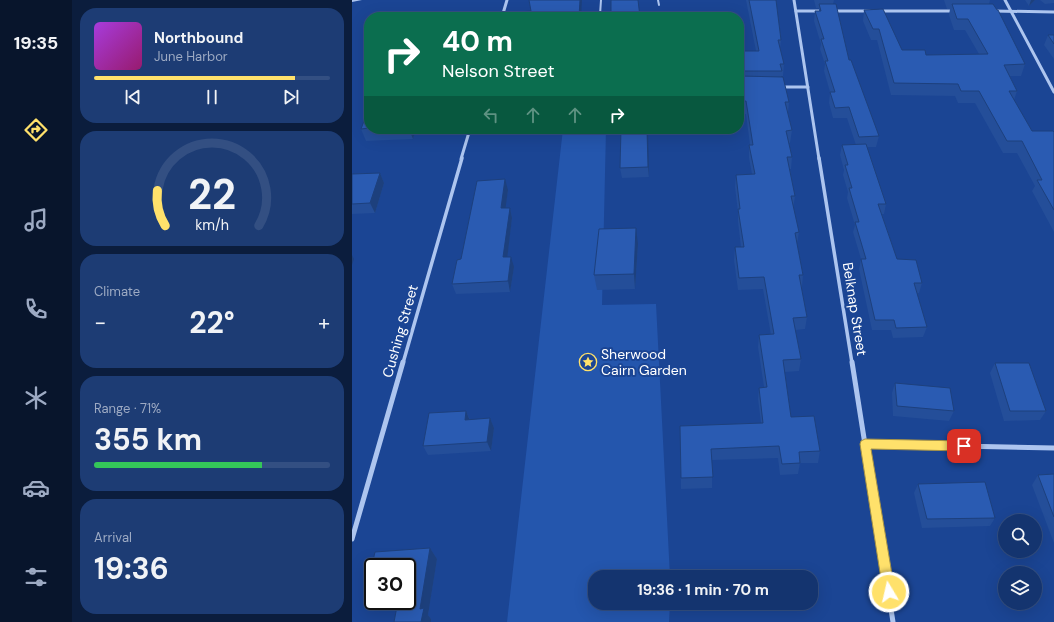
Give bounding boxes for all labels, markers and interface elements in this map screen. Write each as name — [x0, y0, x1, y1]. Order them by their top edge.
text: 40 m — [442, 23, 513, 60]
text: Northbound — [154, 28, 243, 48]
icon: right — [376, 28, 428, 80]
text: 19:35 — [14, 31, 58, 55]
text: June Harbor — [154, 48, 228, 65]
text: Nelson Street — [442, 59, 555, 83]
icon: previous — [122, 86, 144, 108]
icon: pause — [201, 86, 223, 108]
icon: next — [280, 86, 302, 108]
icon: left — [480, 104, 502, 126]
icon: ahead — [522, 104, 544, 126]
icon: ahead — [564, 104, 586, 126]
icon: right — [606, 104, 628, 126]
icon: directions — [22, 116, 50, 144]
text: 22 — [188, 168, 236, 222]
icon: music — [22, 206, 50, 234]
text: km/h — [195, 216, 229, 234]
street label: Belknap Street — [839, 261, 871, 357]
street label: Cushing Street — [378, 282, 422, 380]
text: Climate — [94, 283, 140, 300]
icon: phone — [22, 295, 50, 323]
text: 22° — [189, 303, 235, 342]
text: − — [94, 308, 106, 337]
text: + — [318, 308, 330, 337]
place label: Sherwood Cairn Garden — [601, 345, 687, 379]
place icon: Sherwood Cairn Garden — [578, 352, 598, 372]
icon: climate — [22, 384, 50, 412]
text: Range · 71% — [94, 400, 161, 417]
text: 355 km — [94, 420, 202, 459]
pin — [947, 429, 981, 463]
icon: arrive — [953, 435, 975, 457]
icon: car — [22, 474, 50, 502]
map controls — [998, 514, 1042, 610]
button: search — [998, 514, 1042, 558]
text: Arrival — [94, 529, 132, 546]
text: 19:36 — [94, 549, 169, 588]
speed limit sign: 30 — [364, 558, 416, 610]
icon: filters — [22, 563, 50, 591]
button: layers — [998, 566, 1042, 610]
position arrow — [868, 571, 910, 613]
text: 19:36 · 1 min · 70 m — [637, 580, 769, 600]

